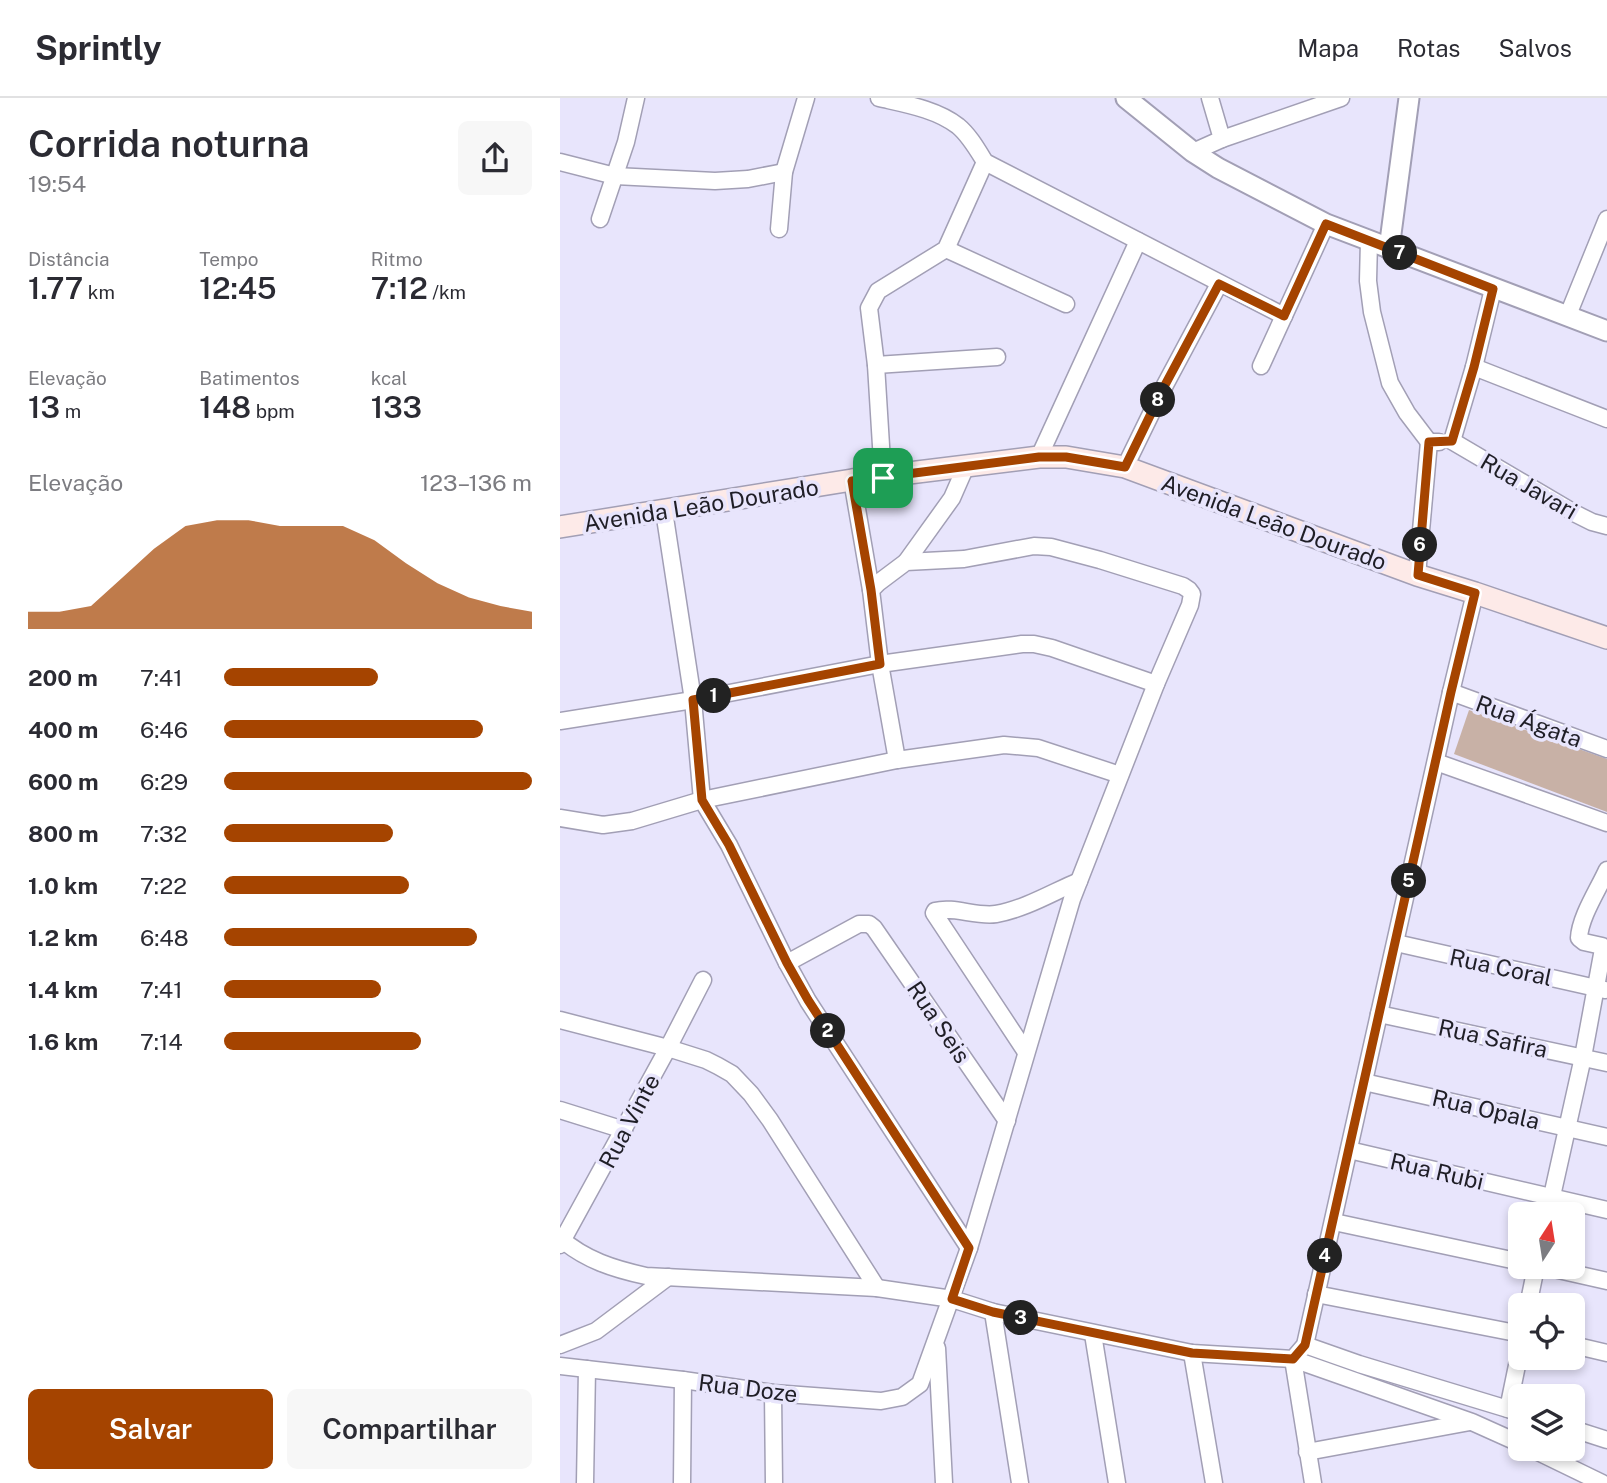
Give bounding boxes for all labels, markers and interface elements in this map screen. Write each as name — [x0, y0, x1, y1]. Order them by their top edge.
text: Sprintly — [35, 29, 162, 67]
text: Mapa — [1297, 34, 1359, 62]
text: Rotas — [1397, 34, 1460, 62]
text: Salvos — [1498, 34, 1572, 62]
text: Corrida noturna — [28, 121, 310, 166]
button: share — [458, 121, 532, 195]
text: 19:54 — [28, 170, 86, 197]
pin: 7 — [1382, 236, 1418, 270]
text: 7 — [1394, 241, 1405, 263]
text: Distância — [28, 248, 110, 270]
text: Tempo — [199, 248, 259, 270]
text: Ritmo — [371, 248, 423, 270]
text: 1.77 — [28, 270, 83, 306]
text: 12:45 — [199, 270, 277, 306]
text: 7:12 — [371, 270, 428, 306]
text: km — [83, 281, 115, 303]
text: /km — [428, 281, 466, 303]
text: Elevação — [28, 367, 107, 389]
text: Batimentos — [199, 367, 300, 389]
text: kcal — [371, 367, 407, 389]
pin: 8 — [1140, 382, 1176, 418]
text: 8 — [1151, 388, 1164, 410]
text: 13 — [28, 389, 60, 425]
text: 148 — [199, 389, 251, 425]
text: 133 — [371, 389, 422, 425]
text: m — [60, 400, 81, 422]
text: bpm — [251, 400, 295, 422]
pin — [853, 448, 913, 508]
street label: Rua Javari — [1476, 448, 1582, 524]
icon: arrive — [864, 459, 902, 497]
text: Elevação — [28, 469, 123, 496]
text: 123–136 m — [420, 469, 532, 496]
street label: Avenida Leão Dourado — [1158, 469, 1390, 575]
street label: Avenida Leão Dourado — [582, 473, 820, 537]
pin: 6 — [1402, 528, 1438, 562]
text: 6 — [1413, 533, 1426, 555]
text: 200 m — [28, 664, 98, 691]
text: 7:41 — [140, 664, 183, 691]
pin: 1 — [696, 678, 732, 714]
text: 1 — [709, 684, 718, 706]
street label: Rua Ágata — [1472, 689, 1586, 753]
text: 400 m — [28, 716, 98, 743]
text: 6:46 — [140, 716, 188, 743]
text: 600 m — [28, 768, 98, 795]
text: 6:29 — [140, 768, 188, 795]
text: 800 m — [28, 820, 99, 847]
text: 7:32 — [140, 820, 187, 847]
pin: 5 — [1392, 864, 1426, 898]
text: 5 — [1402, 869, 1415, 891]
text: 1.0 km — [28, 872, 98, 899]
text: 7:22 — [140, 872, 187, 899]
text: 1.2 km — [28, 924, 98, 951]
text: 6:48 — [140, 924, 189, 951]
street label: Rua Coral — [1447, 943, 1555, 991]
text: 1.4 km — [28, 976, 98, 1003]
text: 7:41 — [140, 976, 183, 1003]
street label: Rua Seis — [902, 976, 976, 1068]
street label: Rua Safira — [1436, 1013, 1550, 1063]
pin: 2 — [810, 1014, 846, 1048]
text: 2 — [821, 1019, 834, 1041]
text: 1.6 km — [28, 1028, 98, 1055]
text: 7:14 — [140, 1028, 183, 1055]
street label: Rua Vinte — [593, 1070, 665, 1172]
street label: Rua Opala — [1430, 1084, 1542, 1134]
street label: Rua Rubi — [1388, 1147, 1486, 1195]
north arrow — [1508, 1202, 1586, 1279]
map controls — [1508, 1202, 1585, 1461]
pin: 4 — [1308, 1238, 1342, 1274]
text: 4 — [1318, 1244, 1331, 1266]
button: locate — [1508, 1293, 1585, 1370]
pin: 3 — [1004, 1300, 1038, 1336]
text: 3 — [1014, 1306, 1027, 1328]
street label: Rua Doze — [697, 1369, 799, 1407]
button: layers — [1508, 1384, 1585, 1461]
button: Salvar — [28, 1389, 273, 1469]
button: Compartilhar — [287, 1389, 532, 1469]

